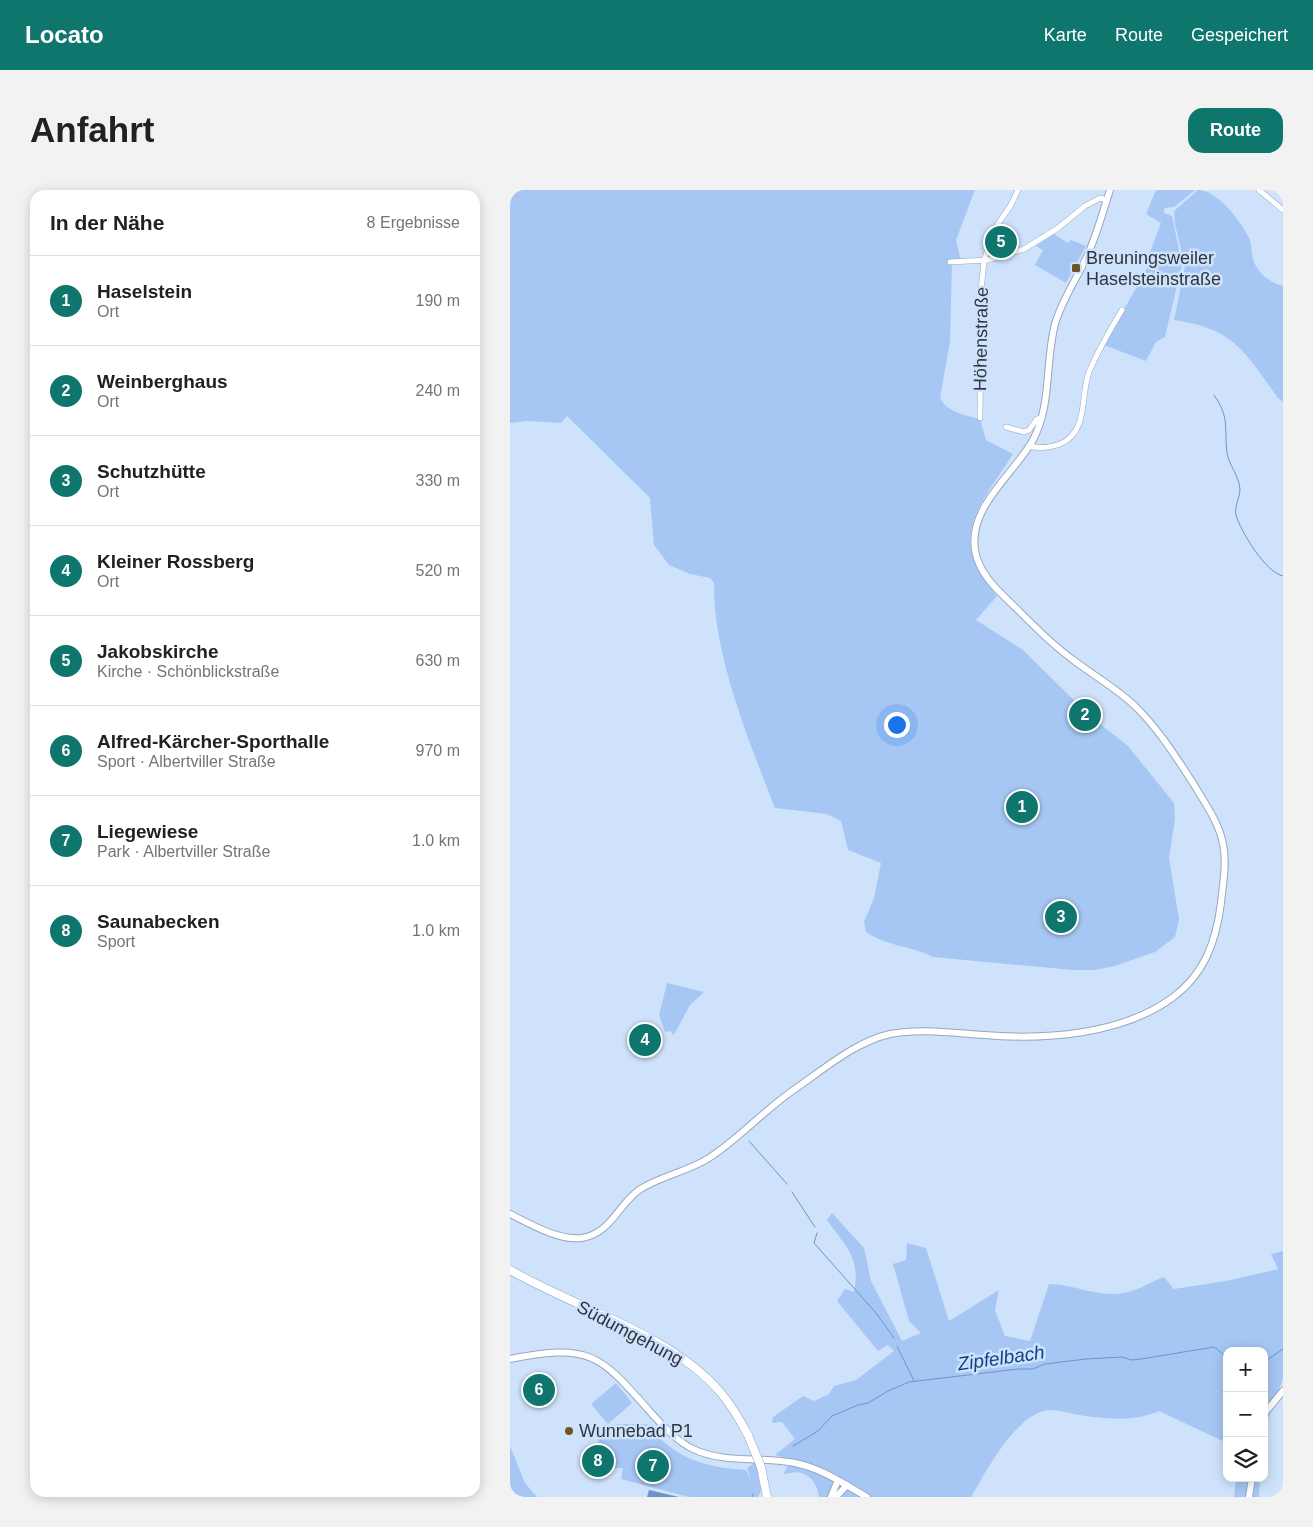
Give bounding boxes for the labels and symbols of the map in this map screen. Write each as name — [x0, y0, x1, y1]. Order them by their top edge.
pin: 5 — [985, 223, 1017, 261]
place label: Breuningsweiler Haselsteinstraße — [1086, 248, 1221, 289]
marker: Breuningsweiler Haselsteinstraße — [1070, 262, 1082, 274]
street label: Höhenstraße — [970, 287, 992, 391]
pin: 2 — [1069, 696, 1101, 734]
your location — [884, 712, 910, 738]
pin: 1 — [1006, 788, 1038, 826]
pin: 3 — [1045, 898, 1077, 936]
pin: 4 — [629, 1021, 661, 1059]
street label: Südumgehung — [574, 1297, 686, 1369]
water label: Zipfelbach — [955, 1342, 1046, 1375]
pin: 6 — [523, 1371, 555, 1409]
place label: Wunnebad P1 — [579, 1421, 693, 1441]
marker: Wunnebad P1 — [563, 1425, 575, 1437]
pin: 8 — [582, 1442, 614, 1480]
pin: 7 — [637, 1447, 669, 1485]

